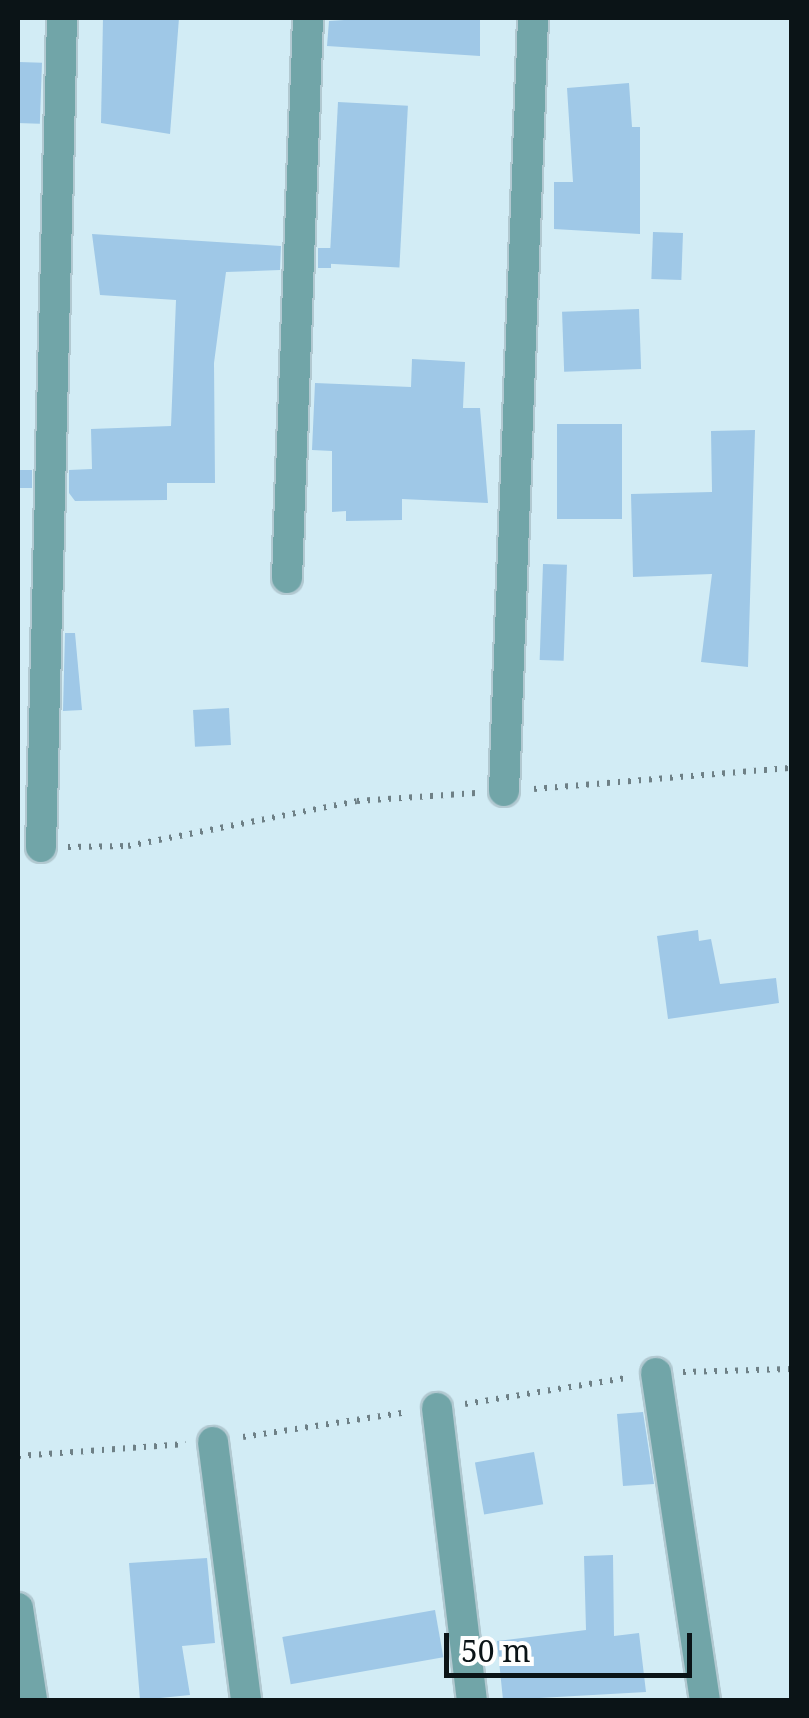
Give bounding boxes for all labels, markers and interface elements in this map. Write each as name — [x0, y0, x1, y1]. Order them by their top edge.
scale bar — [449, 1613, 696, 1675]
text: 50 m — [461, 1630, 531, 1671]

